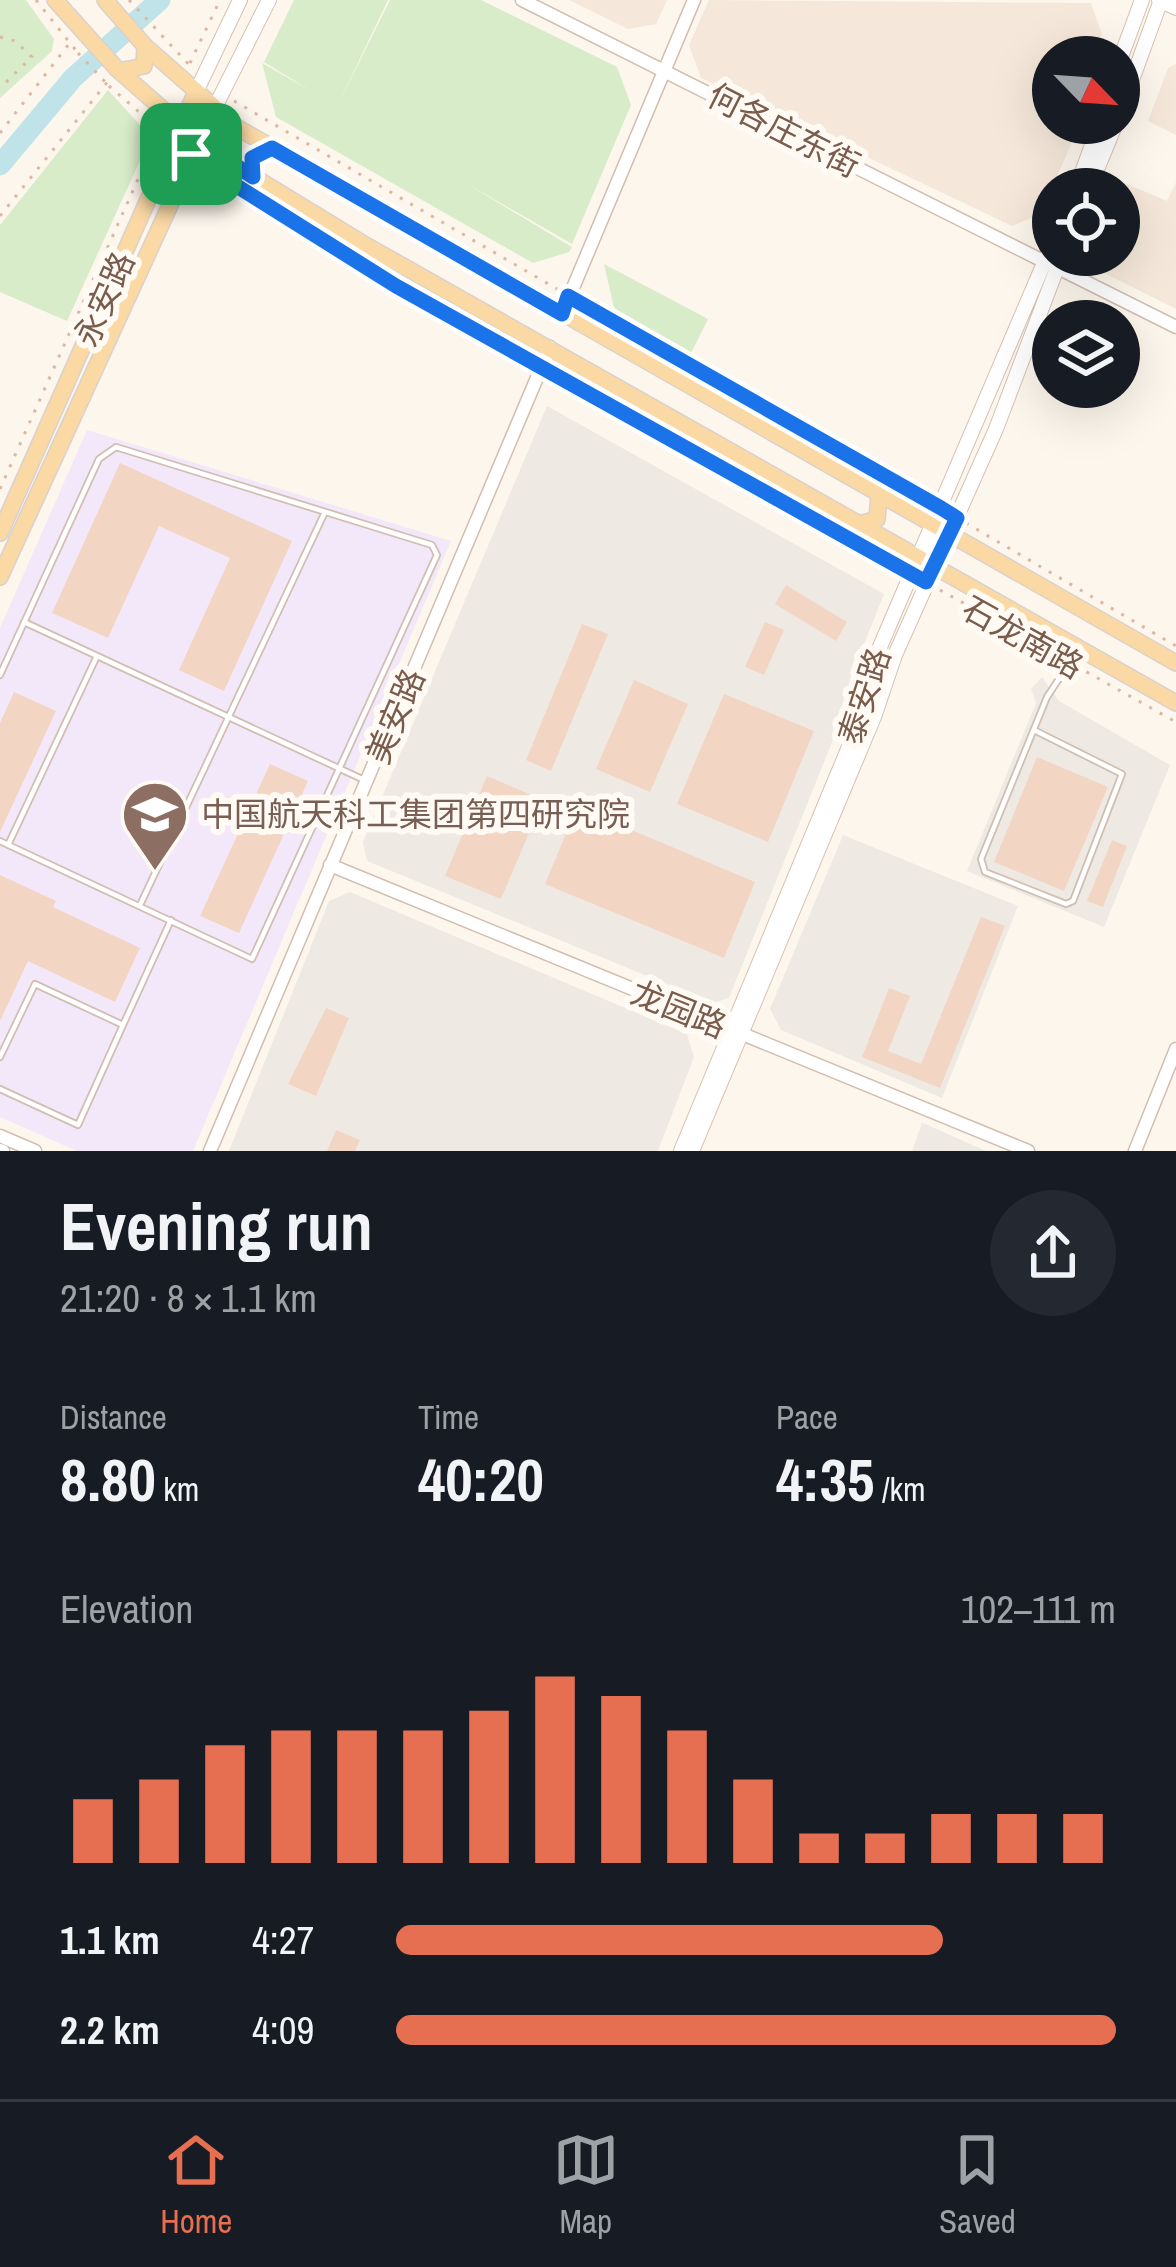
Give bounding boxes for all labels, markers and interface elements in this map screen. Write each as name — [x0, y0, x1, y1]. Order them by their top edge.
north arrow — [1032, 36, 1140, 144]
map controls — [1032, 36, 1140, 408]
street label: 何各庄东街 — [701, 73, 867, 187]
pin — [140, 103, 242, 205]
icon: arrive — [158, 121, 224, 187]
button: locate — [1032, 168, 1140, 276]
street label: 永安路 — [64, 245, 144, 353]
button: layers — [1032, 300, 1140, 408]
street label: 石龙南路 — [955, 586, 1091, 688]
street label: 泰安路 — [828, 642, 900, 750]
street label: 美安路 — [355, 662, 435, 770]
school or university icon: 中国航天科工集团第四研究院 — [120, 779, 190, 873]
place label: 中国航天科工集团第四研究院 — [201, 792, 630, 836]
street label: 龙园路 — [625, 970, 733, 1048]
text: Evening run — [60, 1182, 373, 1271]
button: share — [990, 1190, 1116, 1316]
text: 21:20 · 8 × 1.1 km — [60, 1272, 317, 1324]
text: Distance — [60, 1395, 167, 1439]
text: Time — [418, 1395, 479, 1439]
text: Pace — [776, 1395, 838, 1439]
text: 8.80 — [60, 1439, 156, 1520]
text: 40:20 — [418, 1439, 544, 1520]
text: 4:35 — [776, 1439, 874, 1520]
text: km — [156, 1467, 199, 1511]
text: /km — [874, 1467, 926, 1511]
text: Elevation — [60, 1583, 193, 1635]
text: 102–111 m — [961, 1583, 1116, 1635]
text: 1.1 km — [60, 1914, 160, 1966]
text: 4:27 — [252, 1914, 314, 1966]
text: 2.2 km — [60, 2004, 160, 2056]
text: 4:09 — [252, 2004, 314, 2056]
tab: Home — [160, 2127, 232, 2243]
tab: Map — [553, 2127, 619, 2243]
tab: Saved — [939, 2127, 1016, 2243]

